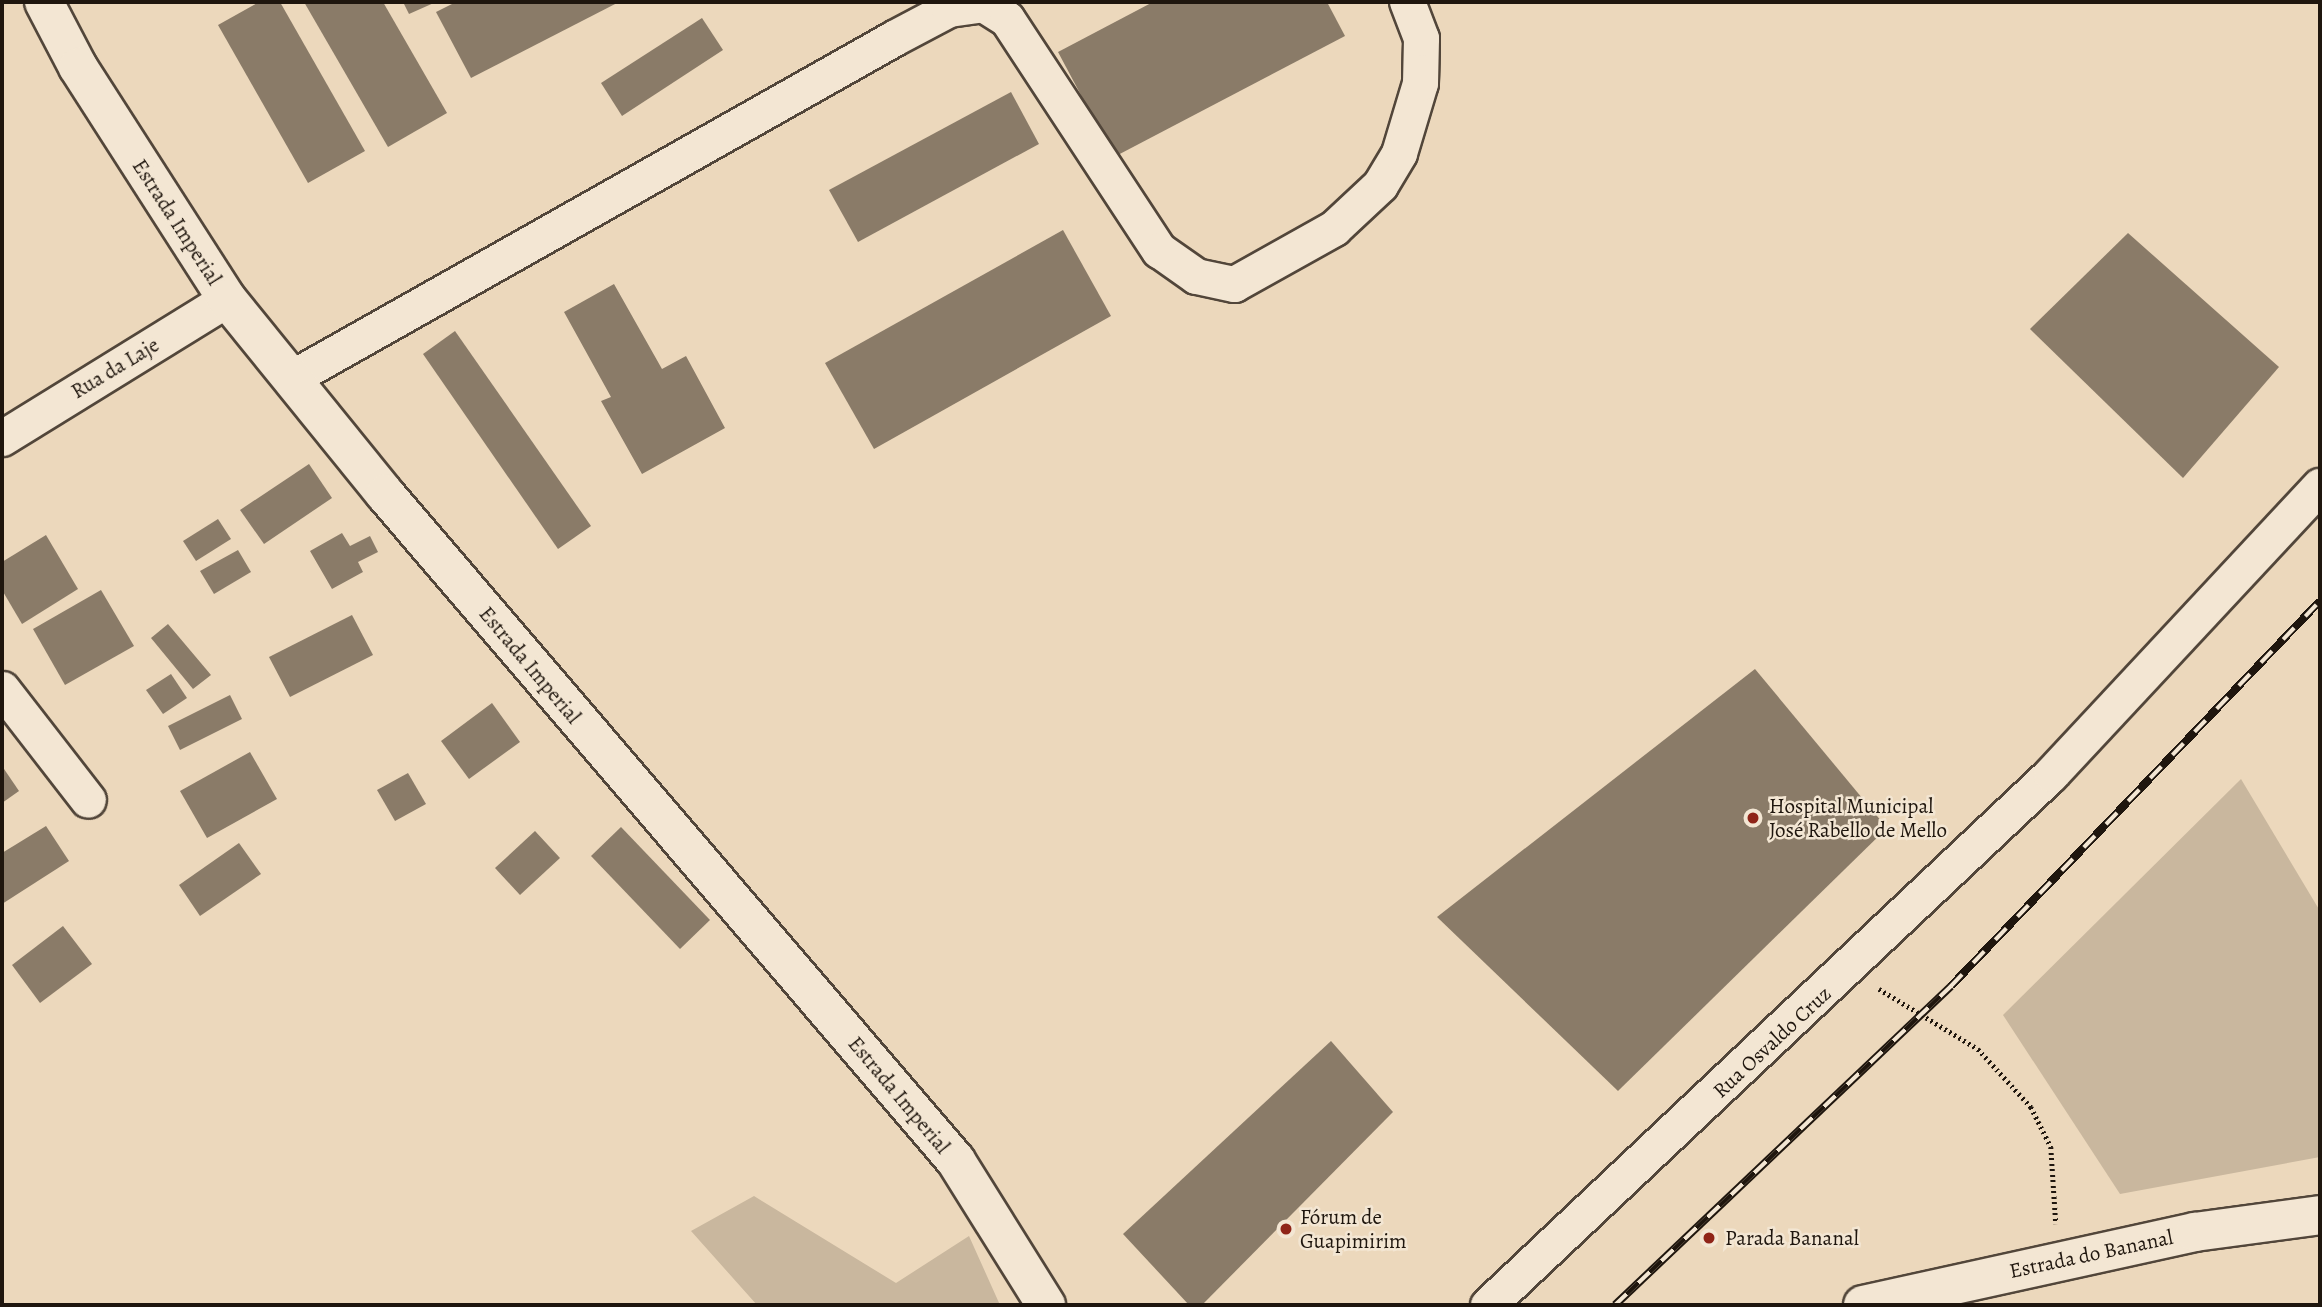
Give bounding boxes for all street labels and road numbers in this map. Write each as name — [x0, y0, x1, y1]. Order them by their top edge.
street label: Estrada Imperial — [127, 154, 227, 290]
street label: Rua da Laje — [67, 332, 163, 404]
street label: Estrada Imperial — [474, 601, 586, 729]
street label: Rua Osvaldo Cruz — [1708, 981, 1836, 1103]
street label: Estrada Imperial — [843, 1031, 955, 1159]
street label: Estrada do Bananal — [2007, 1224, 2175, 1284]

